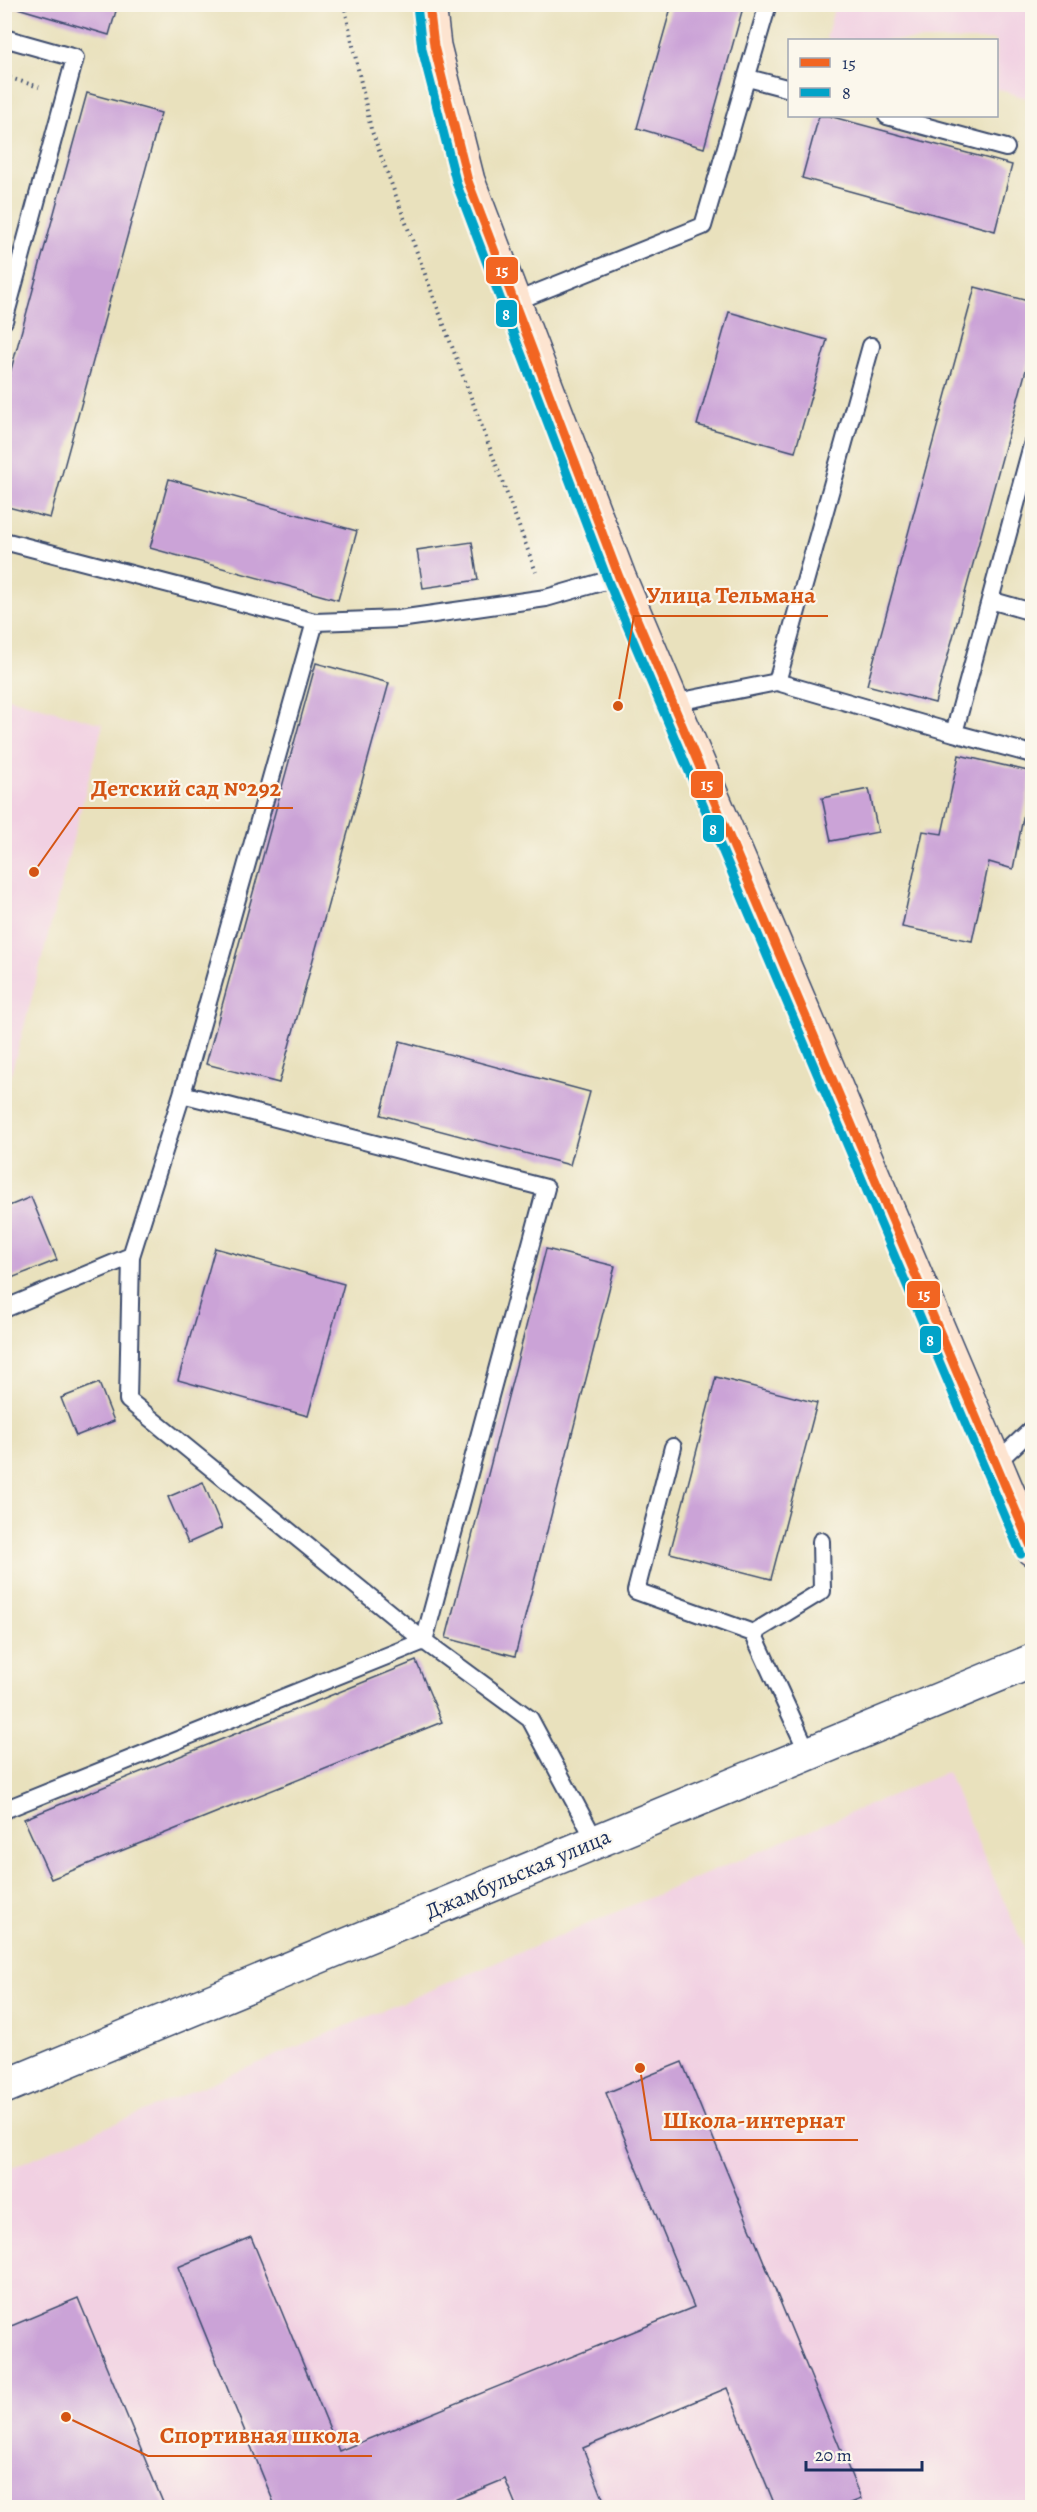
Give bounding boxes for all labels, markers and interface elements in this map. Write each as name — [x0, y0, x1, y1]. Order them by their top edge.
legend — [788, 39, 998, 117]
text: 15 — [842, 51, 856, 75]
text: 8 — [842, 81, 851, 105]
line badge: 15 — [485, 256, 519, 285]
text: 15 — [496, 260, 508, 282]
line badge: 8 — [495, 299, 518, 328]
text: 8 — [502, 304, 510, 326]
callout: Улица Тельмана — [634, 574, 828, 616]
text: Улица Тельмана — [646, 579, 816, 611]
callout: Детский сад №292 — [79, 766, 293, 808]
line badge: 15 — [690, 770, 724, 799]
text: Детский сад №292 — [91, 772, 282, 804]
text: 15 — [701, 774, 713, 796]
line badge: 8 — [702, 814, 725, 843]
text: 8 — [709, 819, 717, 841]
line badge: 15 — [906, 1280, 941, 1309]
text: 15 — [918, 1284, 930, 1306]
line badge: 8 — [919, 1325, 942, 1354]
text: 8 — [926, 1330, 934, 1352]
street label: Джамбульская улица — [421, 1821, 616, 1927]
callout: Школа-интернат — [651, 2098, 858, 2140]
text: Школа-интернат — [663, 2104, 845, 2136]
callout: Спортивная школа — [148, 2414, 372, 2456]
text: Спортивная школа — [160, 2419, 361, 2451]
scale bar — [806, 2434, 922, 2472]
text: 20 m — [815, 2443, 852, 2467]

